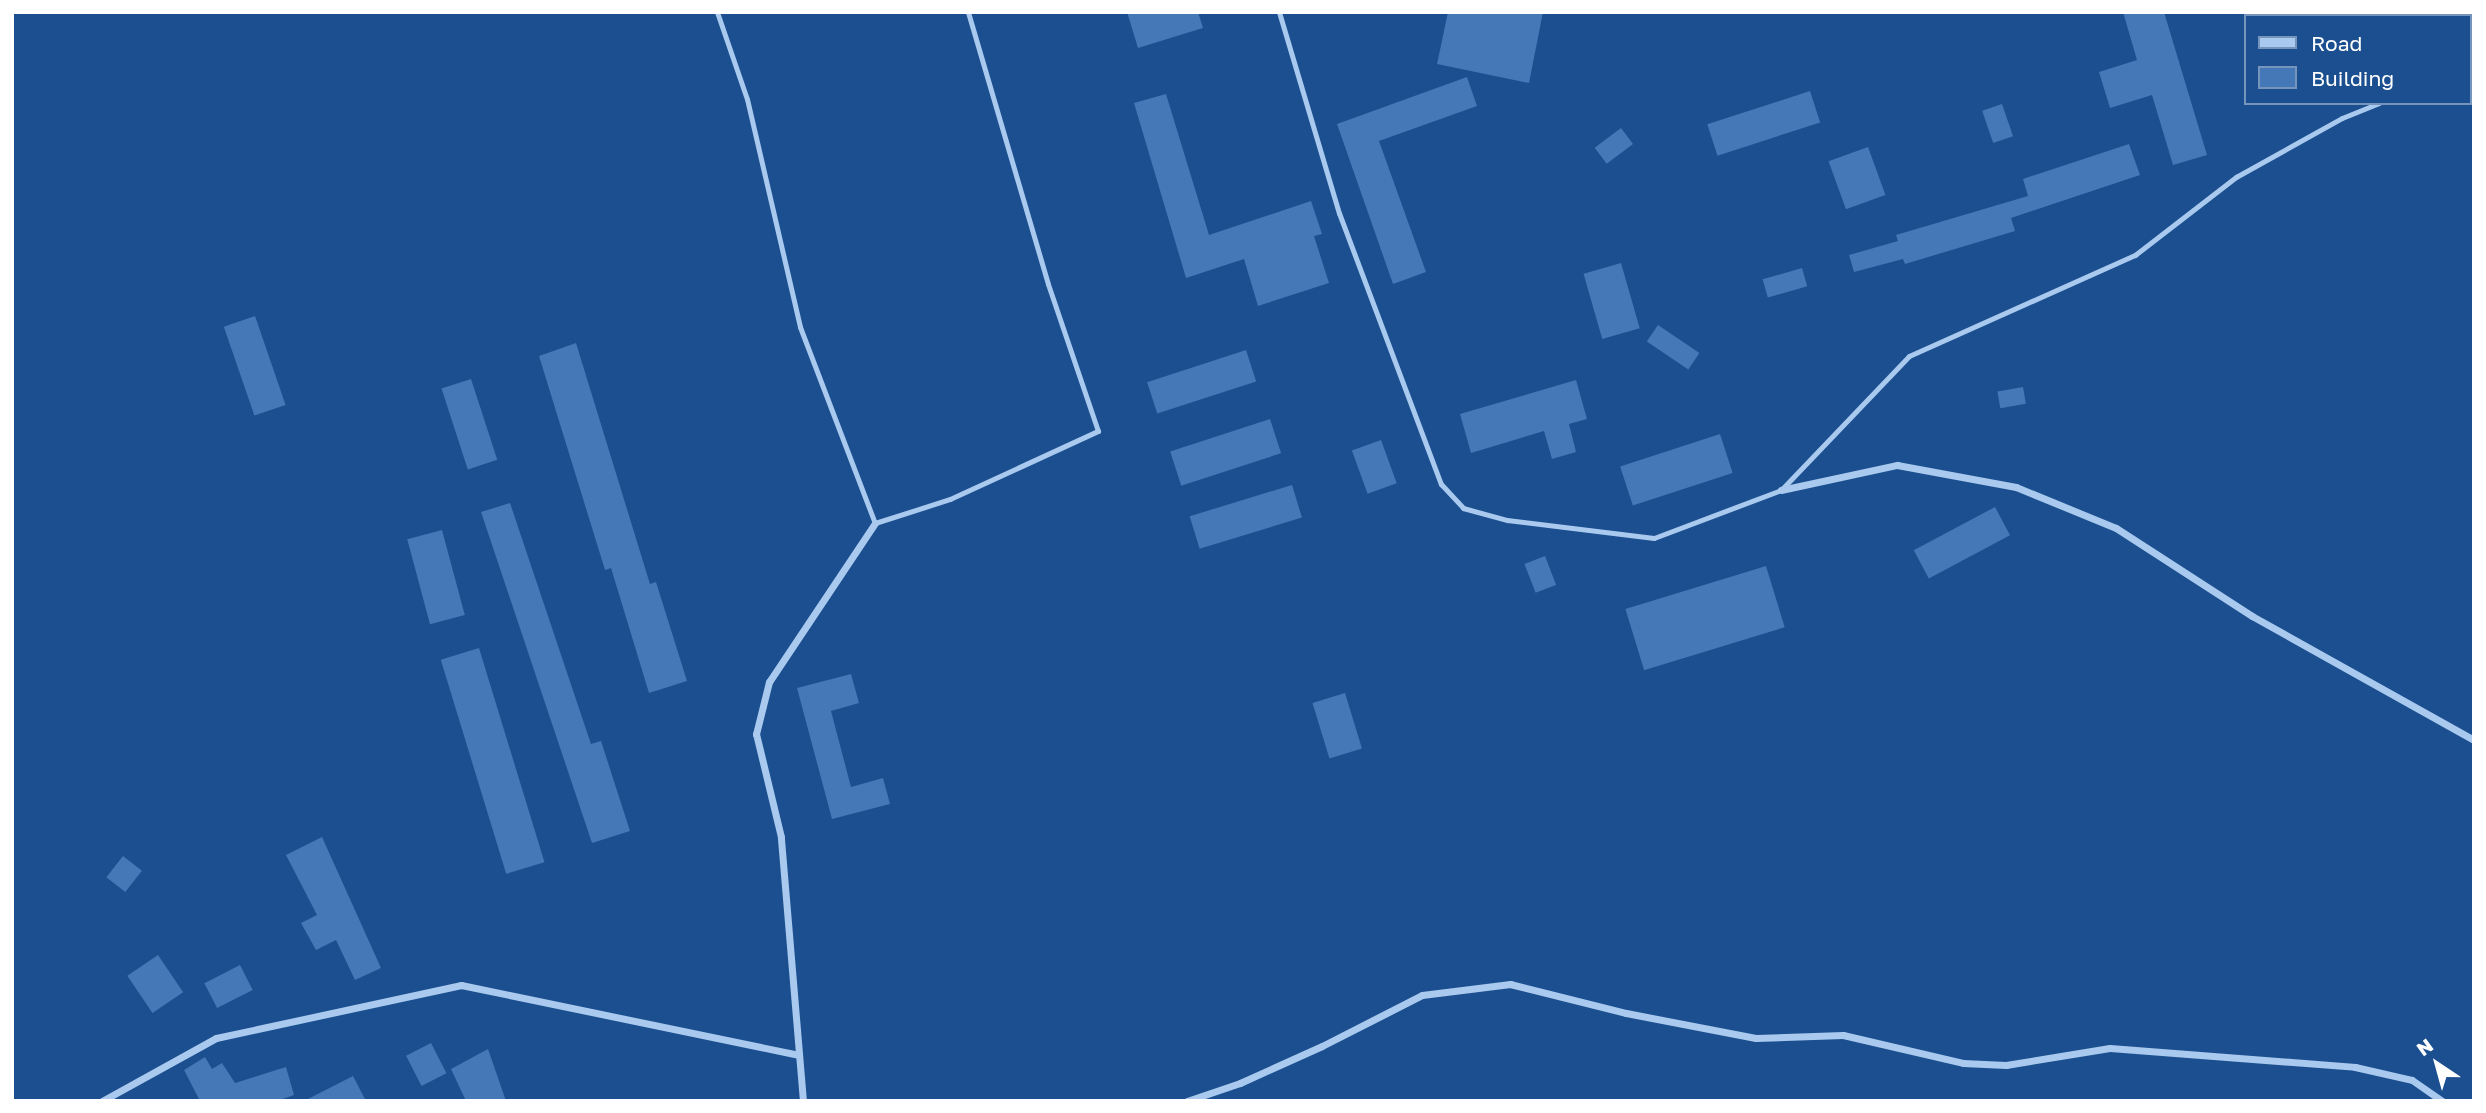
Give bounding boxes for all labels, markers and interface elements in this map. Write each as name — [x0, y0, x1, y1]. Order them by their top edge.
legend — [2244, 14, 2472, 105]
text: Road — [2311, 30, 2362, 56]
text: Building — [2311, 65, 2394, 91]
north arrow — [2402, 1029, 2472, 1099]
text: N — [2412, 1033, 2437, 1060]

